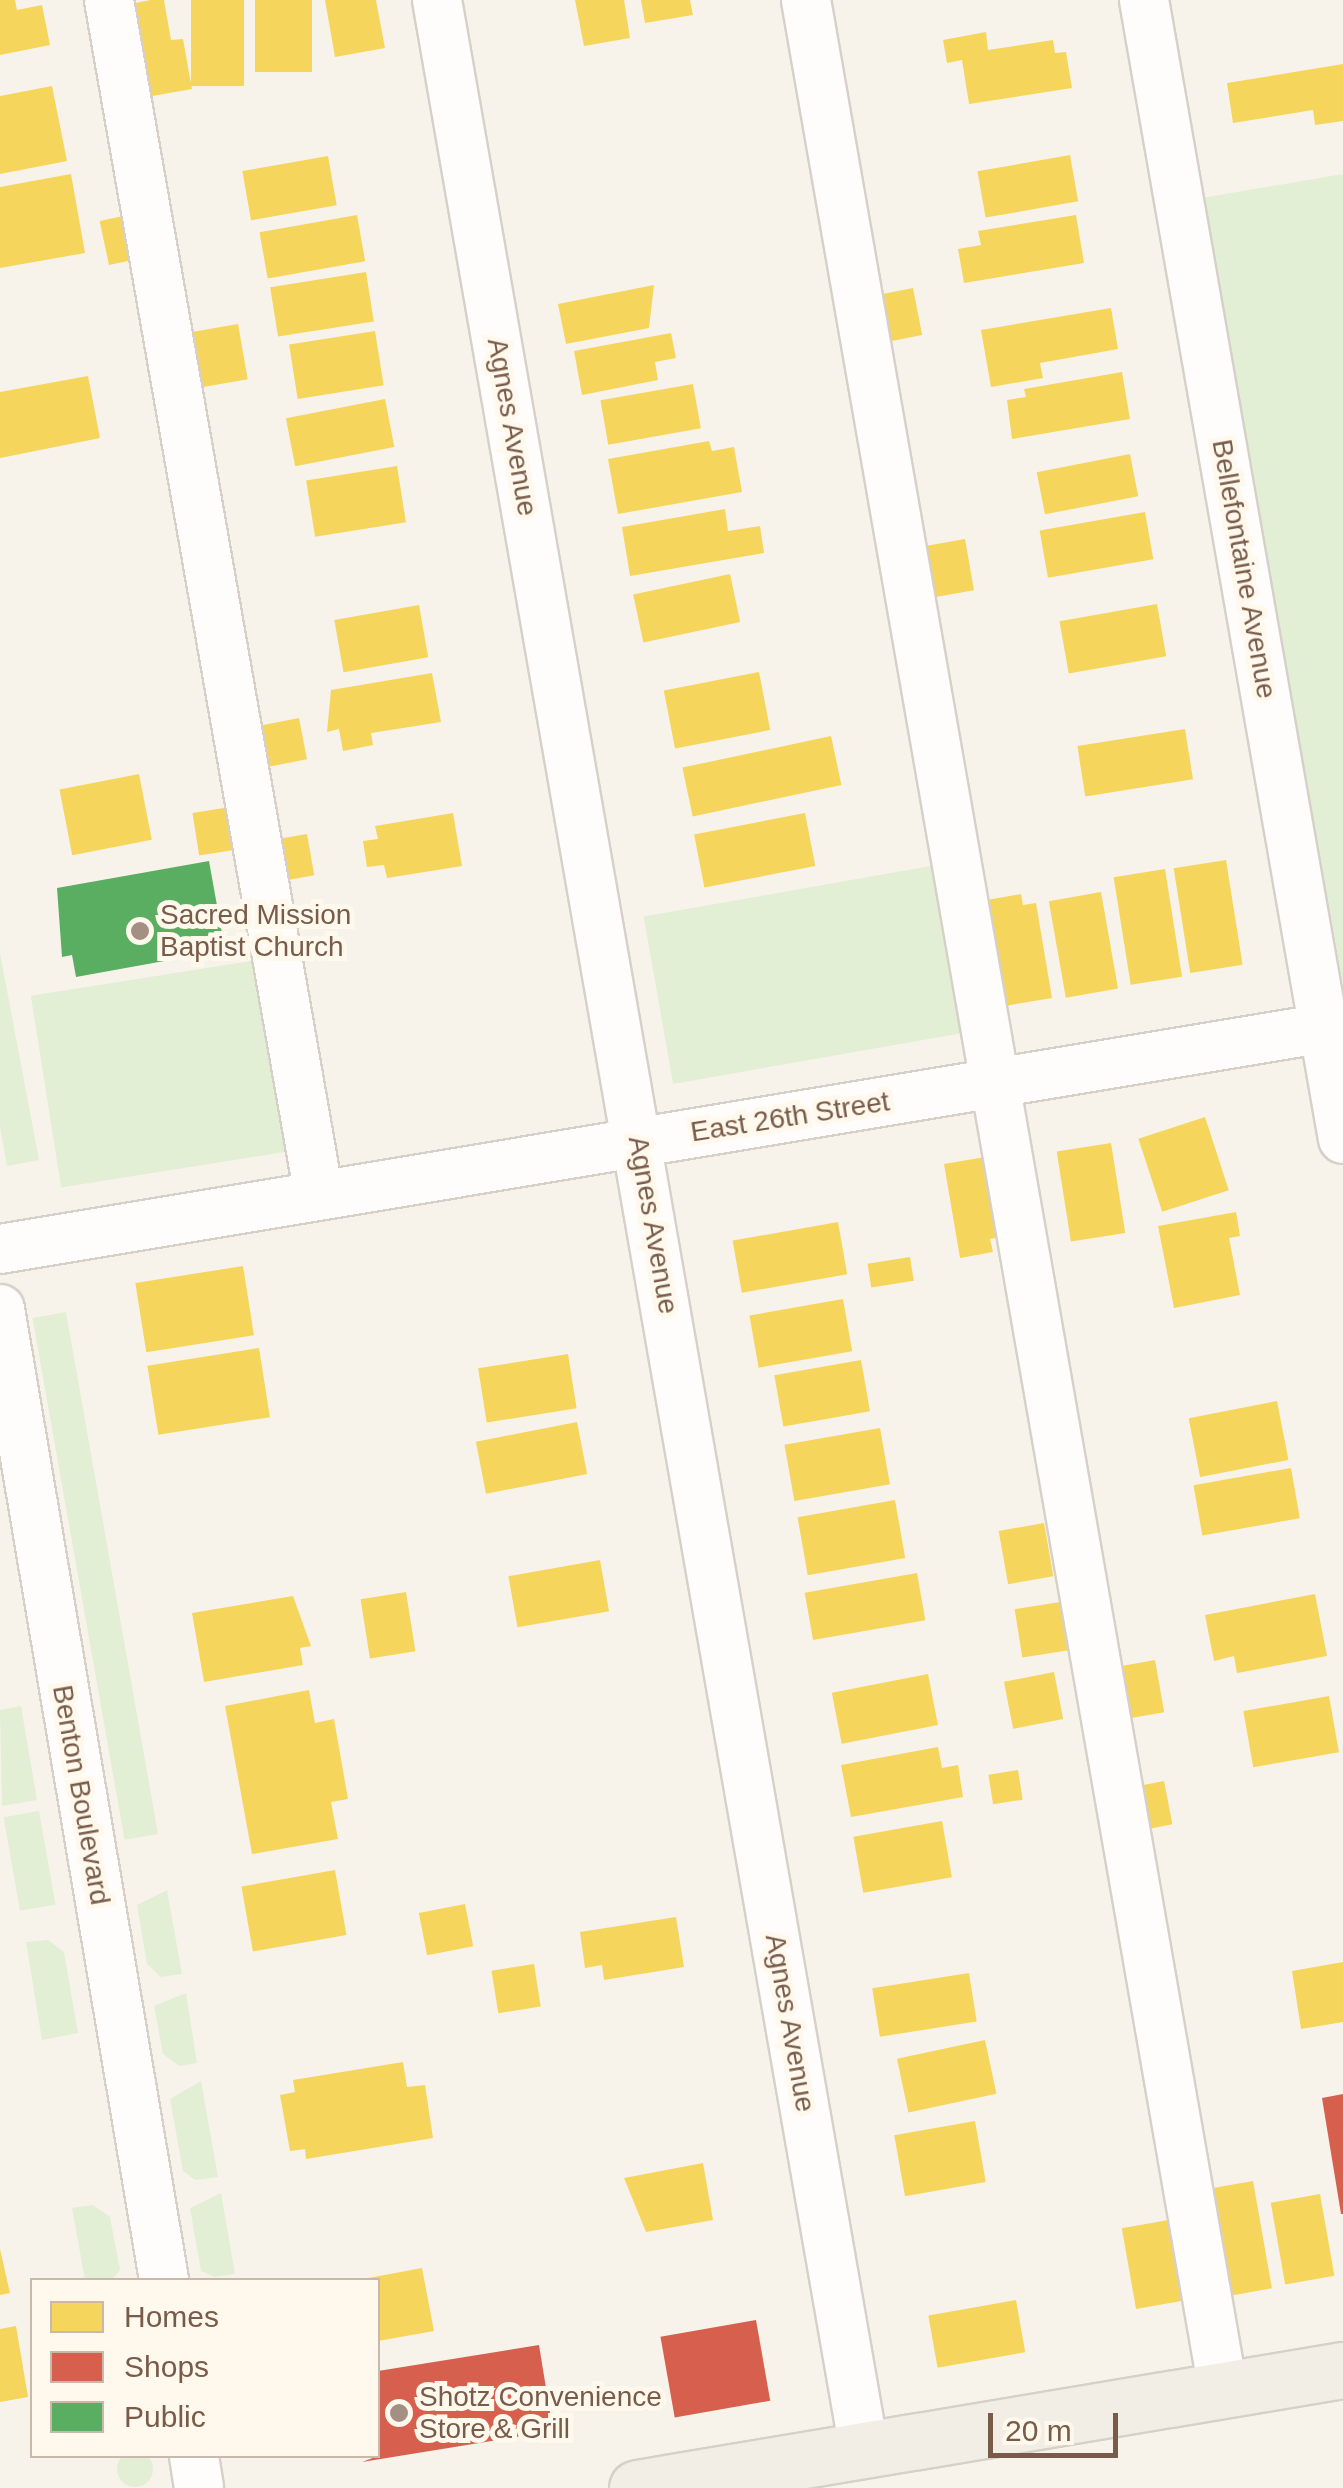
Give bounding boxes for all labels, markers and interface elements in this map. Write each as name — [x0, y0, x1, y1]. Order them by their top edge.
street label: Agnes Avenue — [480, 335, 544, 519]
street label: Bellefontaine Avenue — [1205, 436, 1283, 702]
place label: Sacred Mission Baptist Church — [160, 898, 351, 964]
marker: Sacred Mission Baptist Church — [129, 920, 151, 942]
street label: East 26th Street — [688, 1085, 892, 1149]
street label: Agnes Avenue — [621, 1133, 685, 1317]
street label: Benton Boulevard — [45, 1682, 117, 1908]
street label: Agnes Avenue — [758, 1931, 822, 2115]
legend — [30, 2278, 380, 2458]
text: Homes — [124, 2300, 219, 2333]
text: Shops — [124, 2350, 209, 2383]
place label: Shotz Convenience Store & Grill — [419, 2380, 662, 2446]
scale bar — [993, 2393, 1123, 2455]
text: Public — [124, 2400, 206, 2433]
marker: Shotz Convenience Store & Grill — [388, 2402, 410, 2424]
text: 20 m — [1005, 2414, 1072, 2447]

